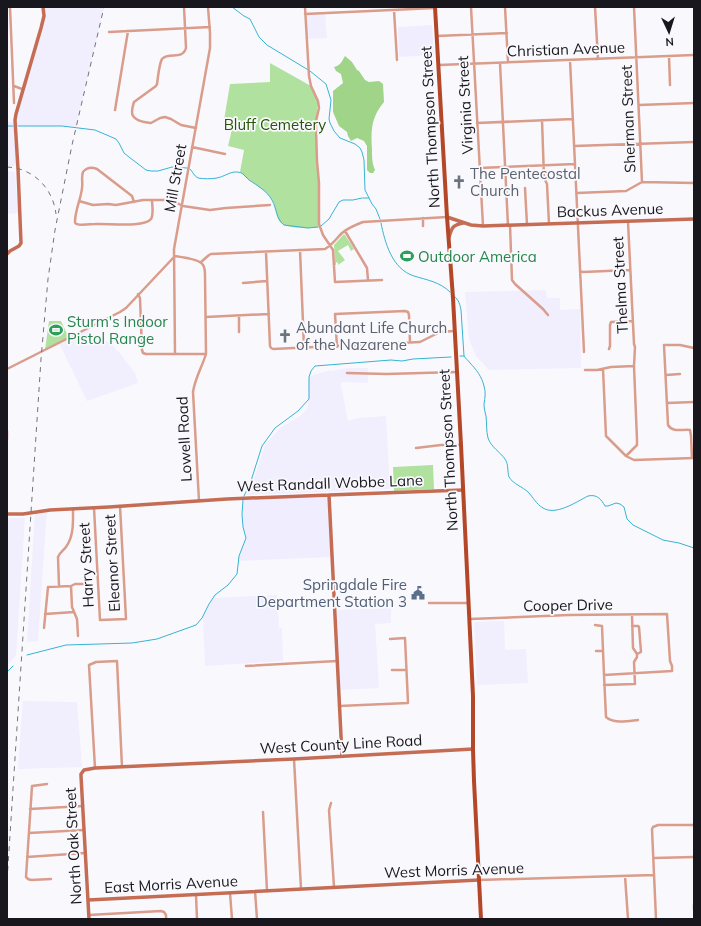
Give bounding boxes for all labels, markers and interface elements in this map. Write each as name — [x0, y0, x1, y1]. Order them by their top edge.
north arrow — [649, 12, 689, 52]
text: N — [665, 35, 674, 49]
street label: Christian Avenue — [507, 37, 625, 61]
street label: North Thompson Street — [416, 45, 444, 209]
street label: Virginia Street — [453, 55, 477, 155]
street label: Sherman Street — [617, 65, 639, 173]
park label: Bluff Cemetery — [224, 115, 326, 134]
street label: Mill Street — [160, 142, 190, 214]
place label: The Pentecostal Church — [470, 164, 581, 200]
church icon: The Pentecostal Church — [451, 174, 467, 190]
street label: Backus Avenue — [556, 199, 664, 221]
street label: Thelma Street — [608, 236, 632, 334]
place label: Outdoor America — [418, 247, 537, 266]
sports icon: Outdoor America — [399, 248, 415, 264]
place label: Sturm's Indoor Pistol Range — [67, 312, 168, 348]
place label: Abundant Life Church of the Nazarene — [296, 318, 447, 354]
sports icon: Sturm's Indoor Pistol Range — [48, 322, 64, 338]
church icon: Abundant Life Church of the Nazarene — [277, 328, 293, 344]
street label: North Thompson Street — [434, 368, 462, 532]
street label: Lowell Road — [172, 396, 196, 482]
street label: West Randall Wobbe Lane — [237, 470, 423, 496]
street label: Eleanor Street — [100, 514, 124, 612]
street label: Harry Street — [74, 522, 98, 608]
place label: Springdale Fire Department Station 3 — [257, 575, 407, 611]
public building icon: Springdale Fire Department Station 3 — [410, 585, 426, 601]
street label: Cooper Drive — [523, 595, 613, 615]
street label: West County Line Road — [259, 730, 423, 758]
street label: North Oak Street — [60, 787, 86, 905]
street label: West Morris Avenue — [384, 858, 524, 882]
street label: East Morris Avenue — [104, 871, 238, 897]

